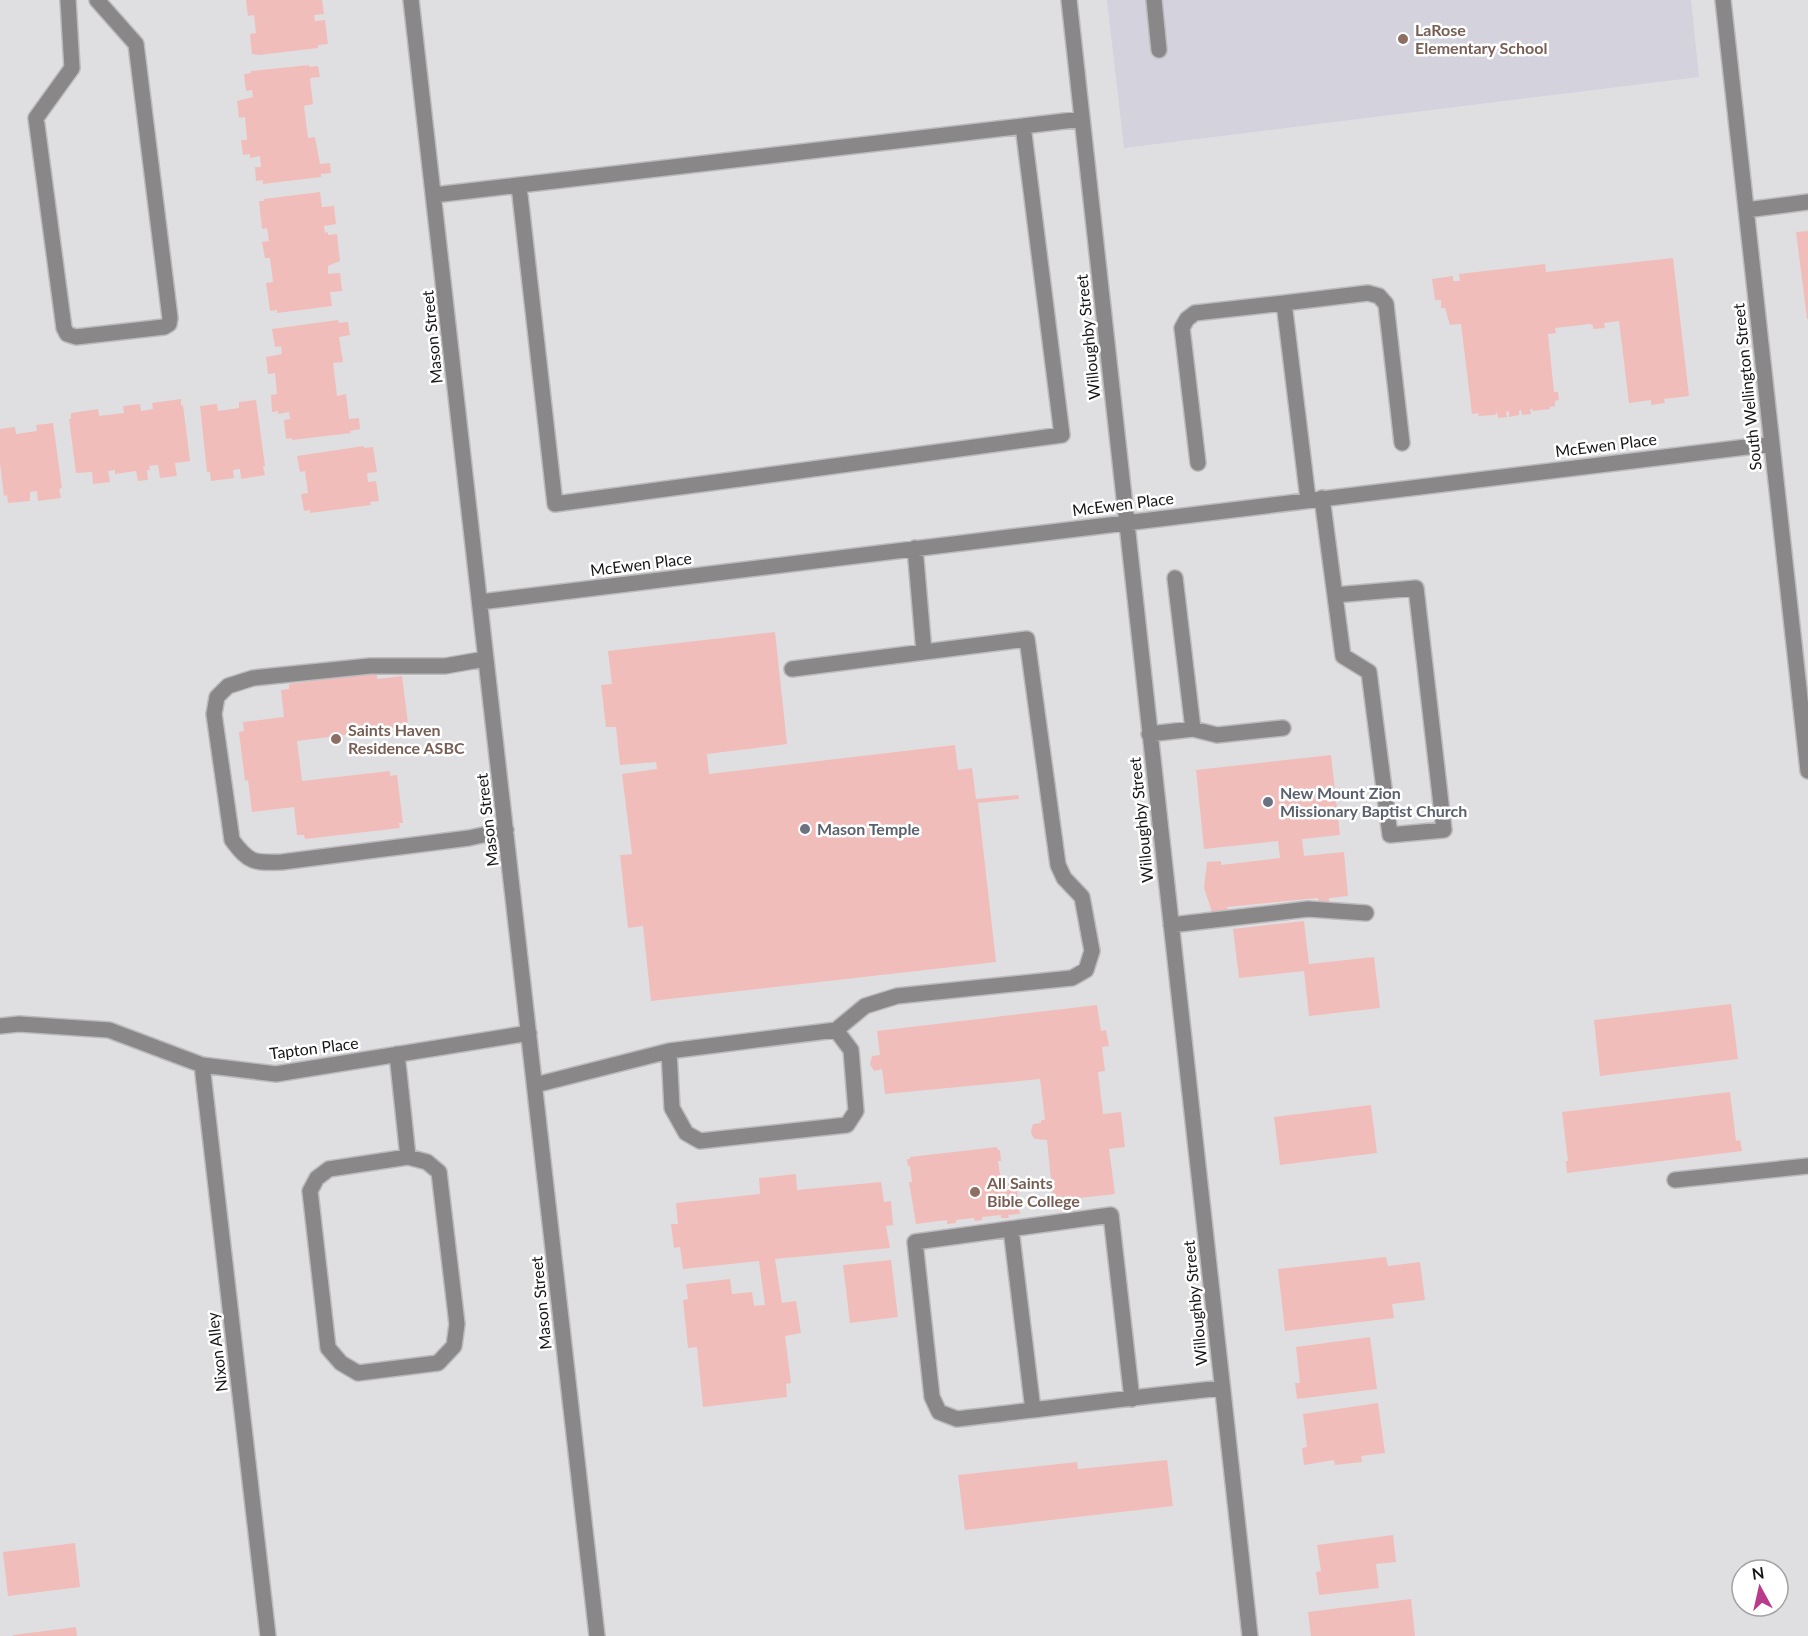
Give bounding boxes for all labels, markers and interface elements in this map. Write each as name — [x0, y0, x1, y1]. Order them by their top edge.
place label: LaRose Elementary School — [1415, 20, 1547, 57]
marker: LaRose Elementary School — [1396, 32, 1410, 46]
street label: Willoughby Street — [1071, 273, 1104, 401]
street label: Mason Street — [417, 289, 446, 385]
street label: South Wellington Street — [1728, 302, 1765, 472]
street label: McEwen Place — [1554, 429, 1658, 460]
street label: McEwen Place — [1071, 488, 1175, 519]
street label: McEwen Place — [589, 548, 693, 579]
place label: Saints Haven Residence ASBC — [348, 720, 465, 757]
marker: Saints Haven Residence ASBC — [329, 732, 343, 746]
street label: Willoughby Street — [1124, 756, 1157, 884]
street label: Mason Street — [471, 772, 502, 868]
place label: New Mount Zion Missionary Baptist Church — [1280, 783, 1467, 820]
marker: New Mount Zion Missionary Baptist Church — [1261, 795, 1275, 809]
place label: Mason Temple — [817, 819, 920, 838]
marker: Mason Temple — [798, 822, 812, 836]
street label: Tapton Place — [268, 1033, 359, 1062]
place label: All Saints Bible College — [986, 1173, 1080, 1210]
marker: All Saints Bible College — [968, 1185, 982, 1199]
street label: Willoughby Street — [1178, 1239, 1211, 1367]
street label: Mason Street — [526, 1255, 555, 1351]
street label: Nixon Alley — [202, 1310, 231, 1393]
north arrow — [1730, 1558, 1790, 1618]
text: N — [1750, 1562, 1765, 1583]

